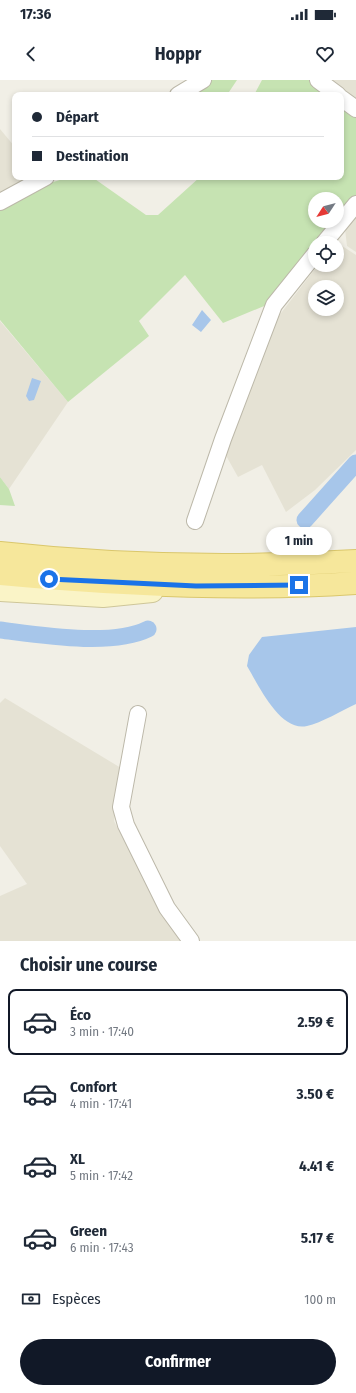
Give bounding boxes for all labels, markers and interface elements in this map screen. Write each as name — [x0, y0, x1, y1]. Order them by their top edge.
text: 17:36 — [20, 5, 51, 23]
icon: back — [20, 43, 42, 65]
text: Hoppr — [155, 43, 201, 65]
icon: heart — [314, 43, 336, 65]
text: Départ — [56, 108, 99, 126]
text: Destination — [56, 147, 129, 165]
north arrow — [308, 192, 344, 228]
map controls — [308, 192, 344, 316]
button: locate — [308, 236, 344, 272]
button: layers — [308, 280, 344, 316]
callout: 1 min — [266, 527, 332, 555]
text: 1 min — [285, 533, 313, 548]
route start — [40, 570, 58, 588]
route end — [290, 576, 308, 594]
text: Choisir une course — [20, 954, 157, 976]
icon: car — [22, 1004, 58, 1040]
text: Éco — [70, 1006, 91, 1024]
text: 2.59 € — [297, 1013, 334, 1031]
text: 3 min · 17:40 — [70, 1024, 134, 1039]
icon: car — [22, 1076, 58, 1112]
text: Confort — [70, 1078, 117, 1096]
text: 3.50 € — [297, 1085, 334, 1103]
text: 4 min · 17:41 — [70, 1096, 132, 1111]
icon: car — [22, 1148, 58, 1184]
text: XL — [70, 1150, 85, 1168]
text: 4.41 € — [299, 1157, 334, 1175]
text: 5 min · 17:42 — [70, 1168, 133, 1183]
icon: car — [22, 1220, 58, 1256]
text: Green — [70, 1222, 107, 1240]
text: 5.17 € — [301, 1229, 334, 1247]
text: 6 min · 17:43 — [70, 1240, 134, 1255]
icon: cash — [20, 1288, 42, 1310]
text: Espèces — [52, 1290, 101, 1308]
text: 100 m — [304, 1292, 336, 1307]
button: Confirmer — [20, 1339, 336, 1385]

